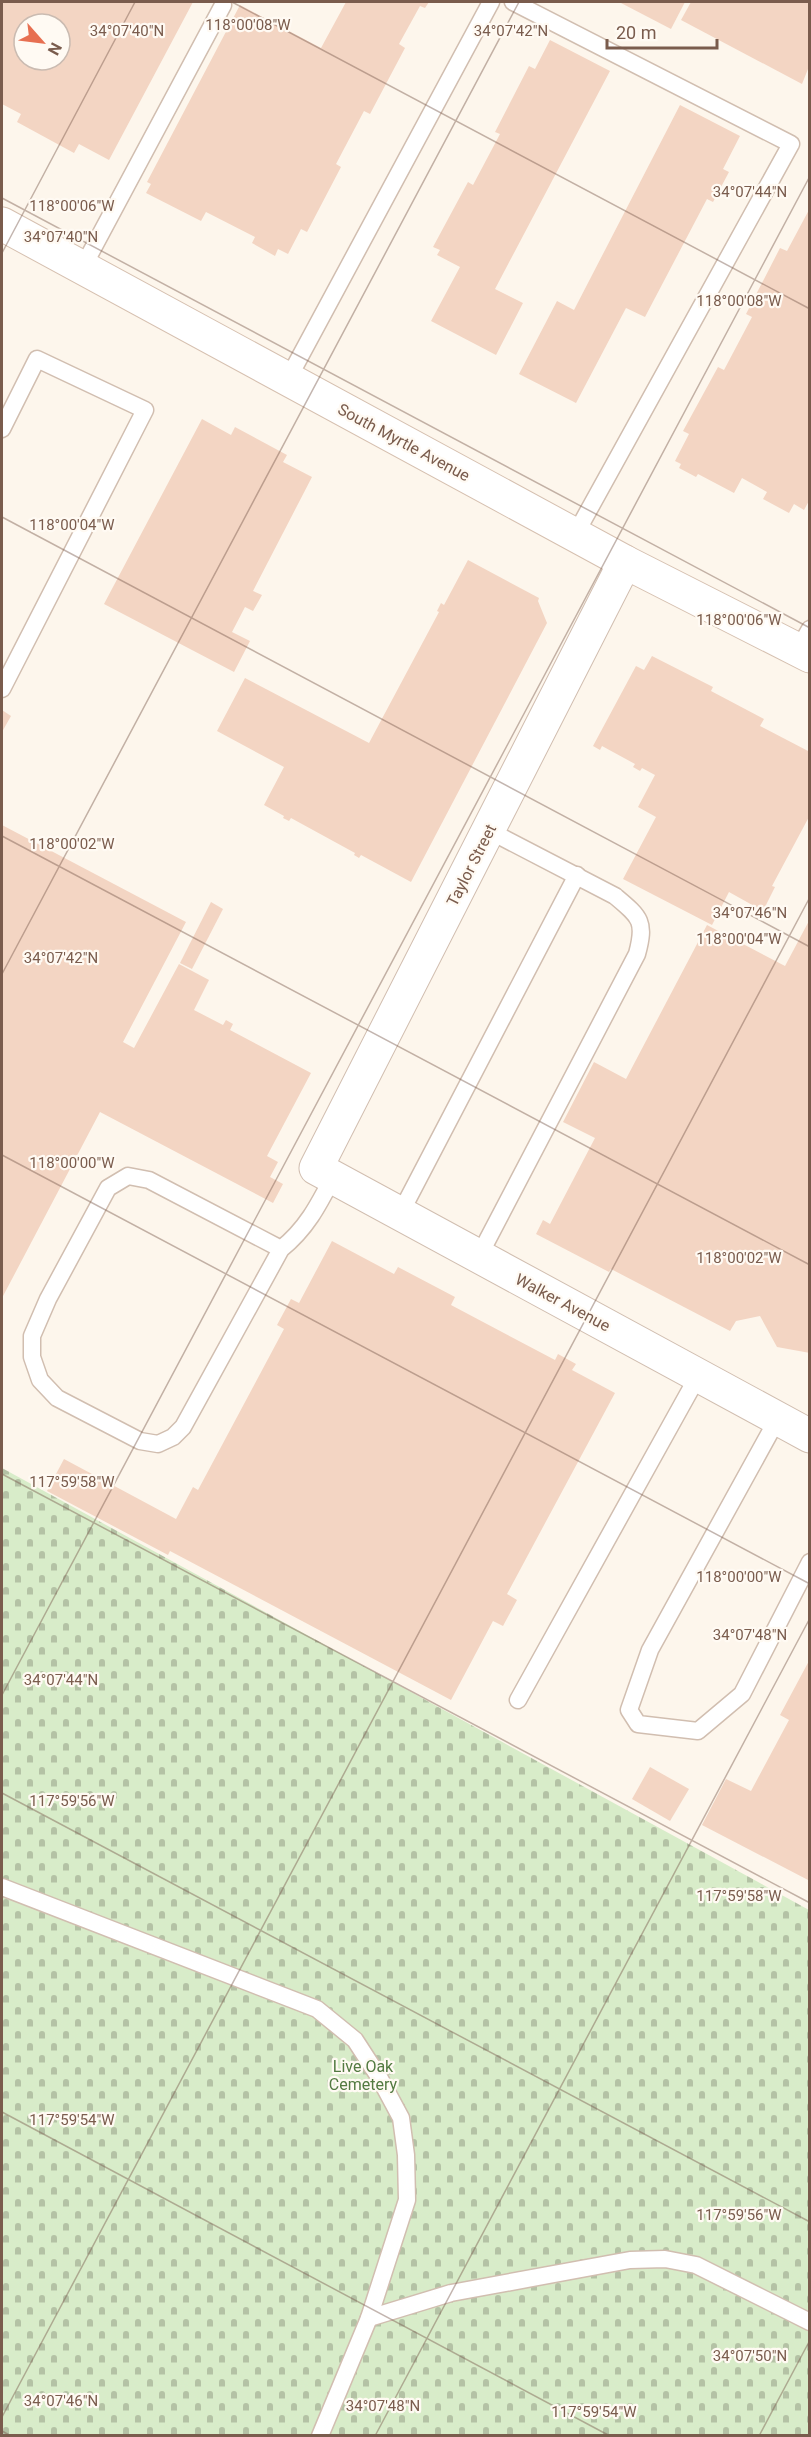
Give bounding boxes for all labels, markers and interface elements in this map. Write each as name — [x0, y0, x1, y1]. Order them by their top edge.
north arrow — [12, 12, 72, 72]
scale bar — [607, 12, 716, 50]
text: 118°00'08"W — [205, 16, 291, 34]
text: 34°07'40"N — [90, 22, 164, 40]
text: 34°07'42"N — [474, 22, 548, 40]
text: 20 m — [616, 22, 656, 43]
text: N — [44, 39, 66, 58]
text: 34°07'44"N — [713, 183, 787, 201]
text: 118°00'06"W — [29, 197, 115, 215]
text: 34°07'40"N — [24, 228, 98, 246]
text: 118°00'08"W — [696, 292, 782, 310]
street label: South Myrtle Avenue — [335, 400, 473, 485]
text: 118°00'04"W — [29, 516, 115, 534]
text: 118°00'06"W — [696, 611, 782, 629]
street label: Taylor Street — [443, 821, 500, 909]
text: 118°00'02"W — [29, 835, 115, 853]
text: 34°07'46"N — [713, 904, 787, 922]
text: 118°00'04"W — [696, 930, 782, 948]
text: 34°07'42"N — [24, 949, 98, 967]
text: 118°00'00"W — [29, 1154, 115, 1172]
text: 118°00'02"W — [696, 1249, 782, 1267]
street label: Walker Avenue — [512, 1269, 613, 1335]
text: 117°59'58"W — [29, 1473, 115, 1491]
text: 118°00'00"W — [696, 1568, 782, 1586]
text: 34°07'48"N — [713, 1626, 787, 1644]
text: 34°07'44"N — [24, 1671, 98, 1689]
text: 117°59'56"W — [29, 1792, 115, 1810]
text: 117°59'58"W — [696, 1887, 782, 1905]
park label: Live Oak Cemetery — [329, 2057, 398, 2094]
text: 117°59'54"W — [29, 2111, 115, 2129]
text: 117°59'56"W — [696, 2206, 782, 2224]
text: 34°07'50"N — [713, 2347, 787, 2365]
text: 34°07'46"N — [24, 2392, 98, 2410]
text: 34°07'48"N — [346, 2397, 420, 2415]
text: 117°59'54"W — [551, 2403, 637, 2421]

